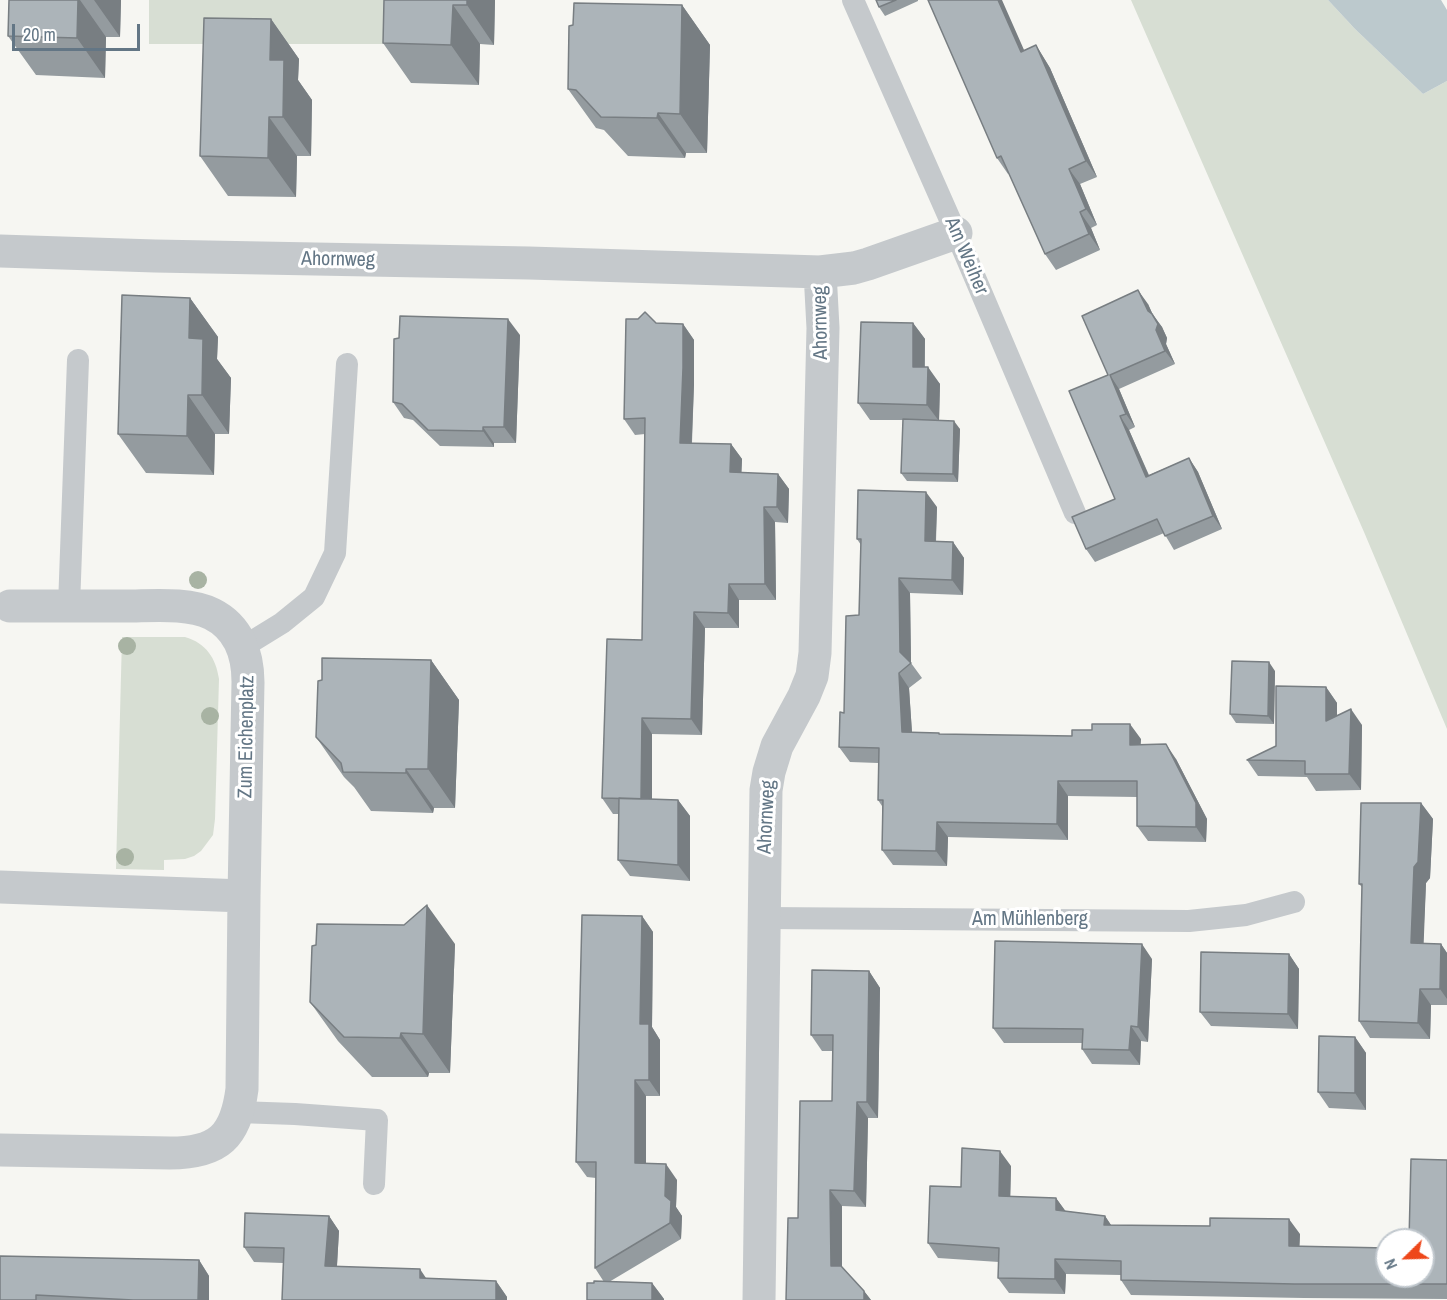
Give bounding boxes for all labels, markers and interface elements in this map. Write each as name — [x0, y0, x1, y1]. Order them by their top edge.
scale bar — [15, 12, 142, 50]
text: 20 m — [23, 22, 56, 47]
street label: Am Weiher — [939, 214, 993, 298]
street label: Ahornweg — [301, 247, 375, 273]
street label: Ahornweg — [808, 286, 834, 360]
street label: Zum Eichenplatz — [234, 675, 260, 799]
street label: Ahornweg — [753, 780, 781, 854]
street label: Am Mühlenberg — [972, 908, 1088, 932]
north arrow — [1375, 1228, 1435, 1288]
text: N — [1378, 1256, 1402, 1273]

